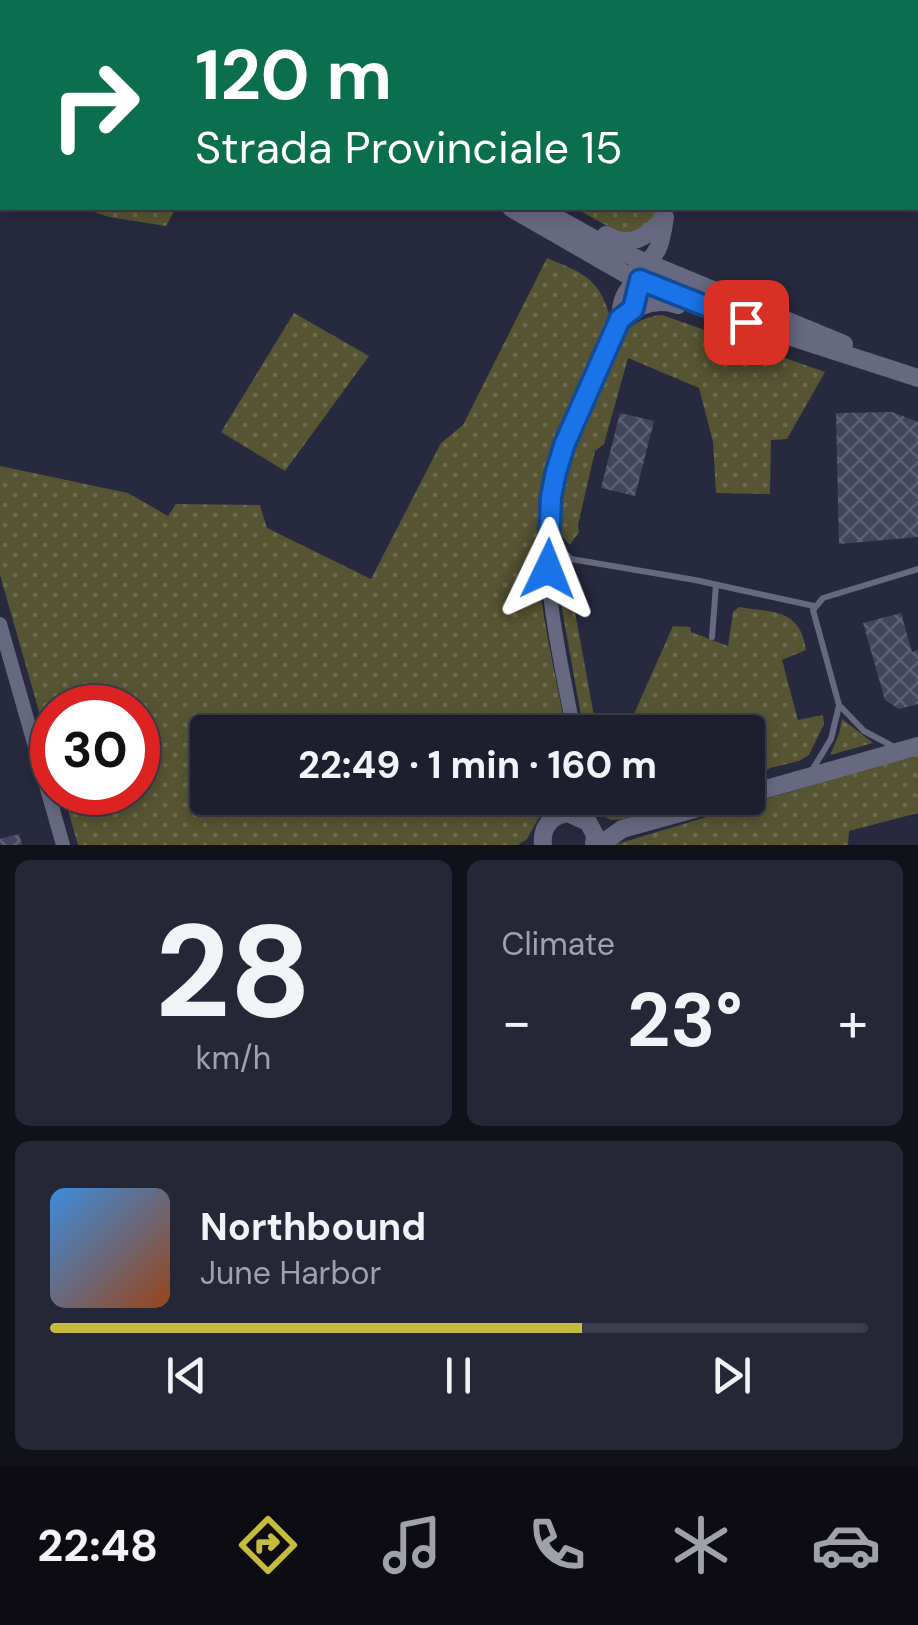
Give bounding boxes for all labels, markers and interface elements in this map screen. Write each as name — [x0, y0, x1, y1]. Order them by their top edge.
text: 120 m — [195, 30, 392, 121]
icon: right — [30, 40, 160, 170]
text: Strada Provinciale 15 — [195, 118, 622, 177]
pin — [704, 280, 789, 365]
icon: arrive — [719, 295, 774, 350]
position arrow — [496, 517, 600, 621]
speed limit sign: 30 — [30, 685, 160, 815]
text: 22:49 · 1 min · 160 m — [298, 740, 657, 790]
text: 28 — [155, 887, 311, 1056]
text: Climate — [502, 923, 615, 965]
text: 23° — [627, 972, 743, 1069]
text: − — [502, 986, 532, 1058]
text: + — [838, 986, 868, 1058]
text: km/h — [195, 1037, 271, 1079]
text: Northbound — [200, 1202, 426, 1252]
text: June Harbor — [200, 1252, 381, 1294]
icon: previous — [159, 1348, 214, 1403]
icon: pause — [431, 1348, 486, 1403]
icon: next — [704, 1348, 759, 1403]
icon: directions — [233, 1510, 303, 1580]
icon: music — [377, 1510, 447, 1580]
icon: phone — [522, 1510, 592, 1580]
icon: climate — [666, 1510, 736, 1580]
icon: car — [811, 1510, 881, 1580]
text: 22:48 — [37, 1516, 158, 1575]

